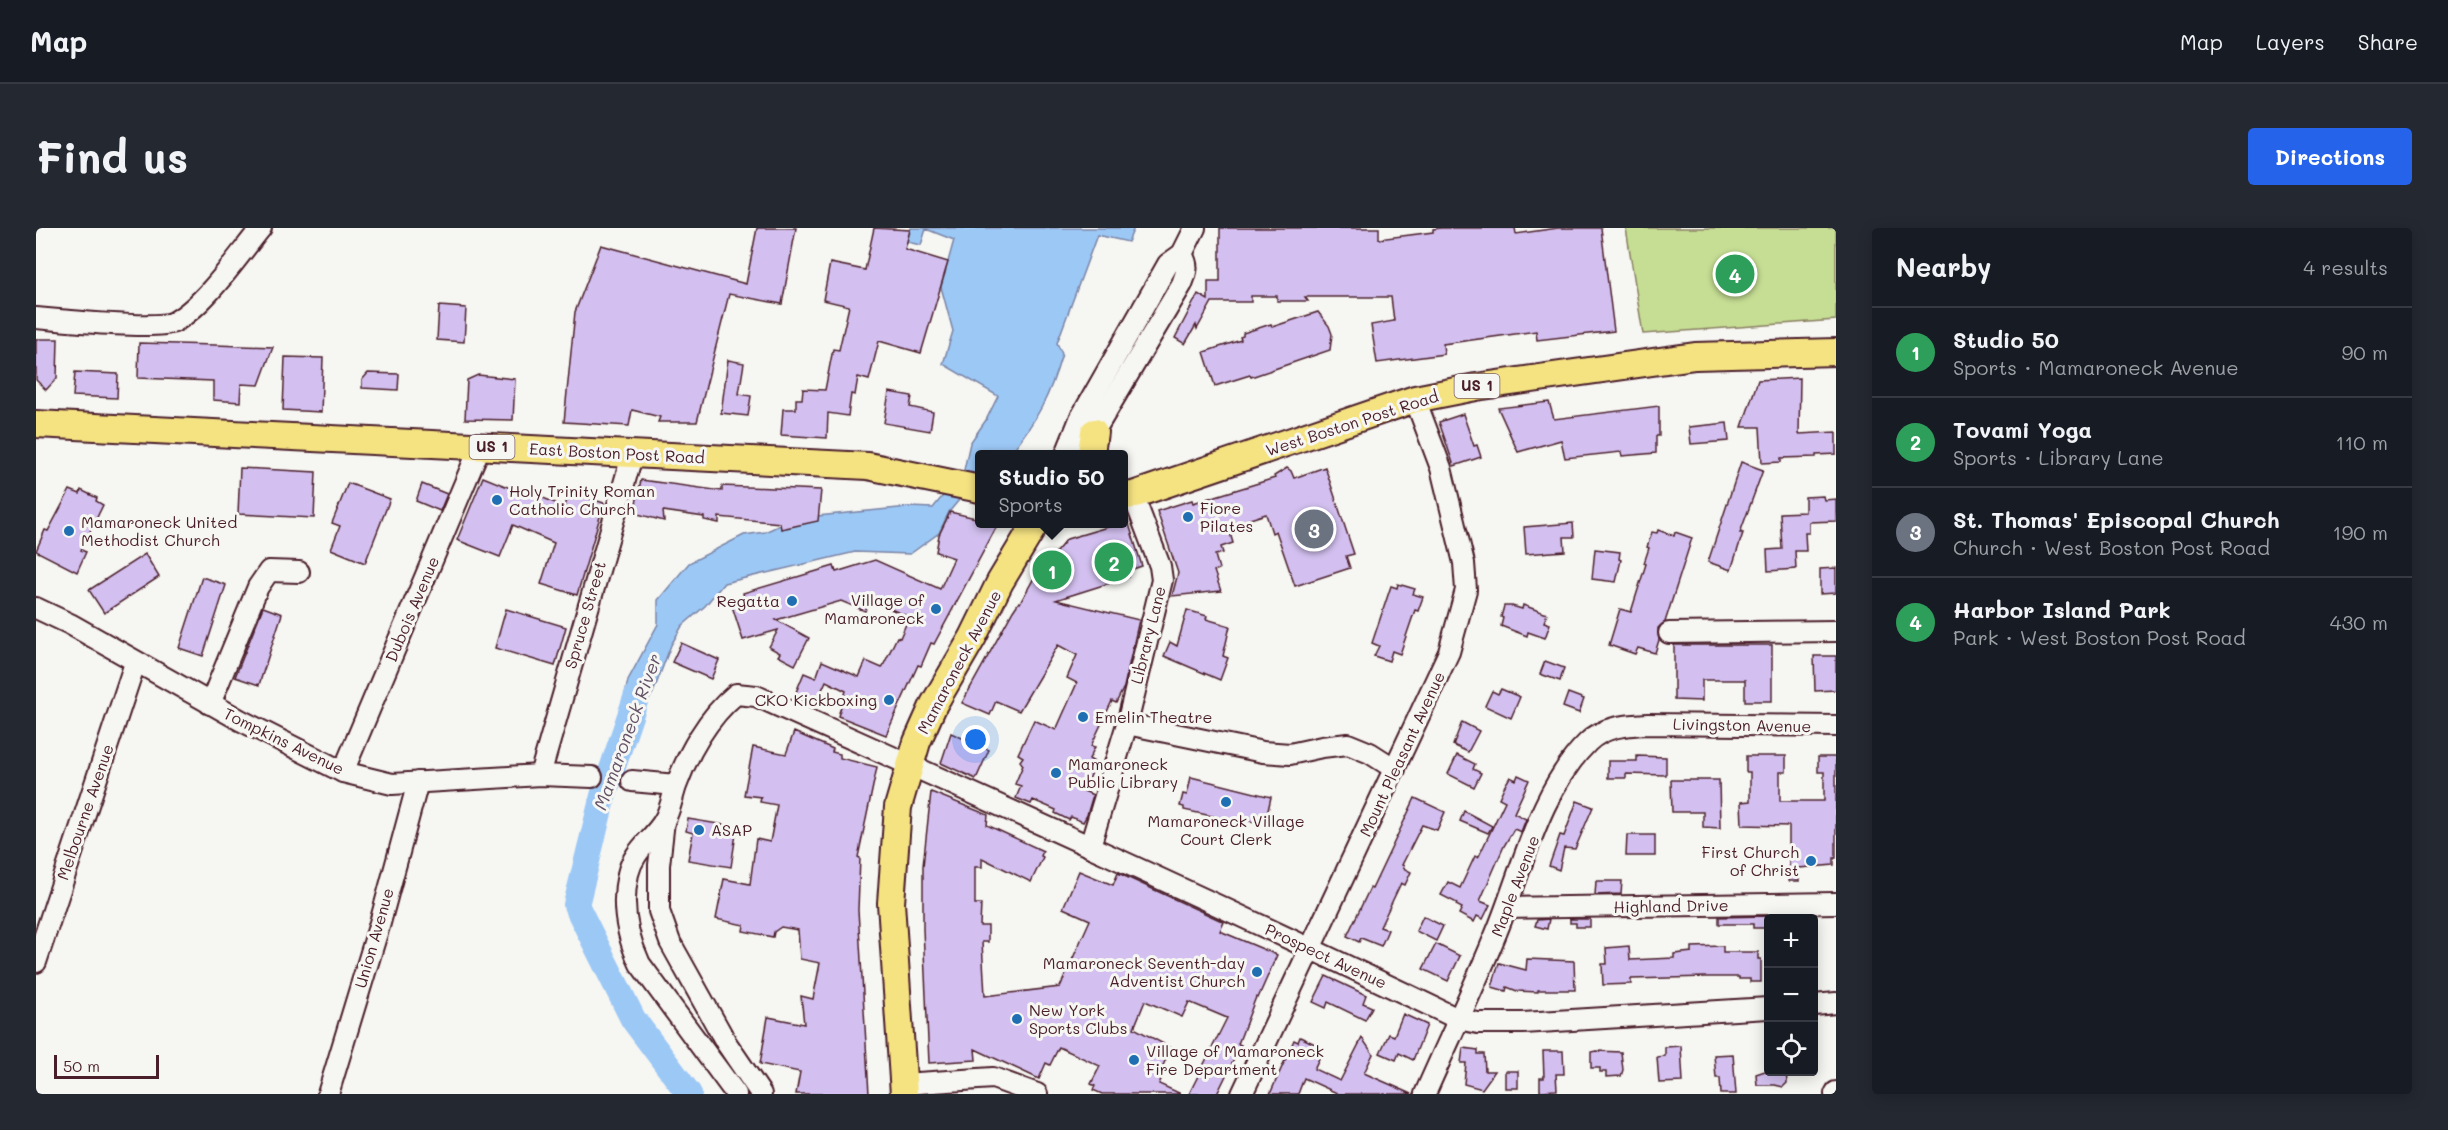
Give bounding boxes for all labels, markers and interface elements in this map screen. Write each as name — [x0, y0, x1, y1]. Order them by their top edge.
text: Map — [30, 23, 87, 59]
text: Map — [2180, 28, 2223, 55]
text: Layers — [2256, 28, 2325, 55]
text: Share — [2358, 28, 2418, 55]
button: Directions — [2248, 128, 2412, 185]
text: Find us — [36, 129, 188, 184]
text: Nearby — [1896, 250, 1991, 284]
pin: 4 — [1716, 252, 1754, 296]
text: 4 results — [2303, 254, 2388, 280]
text: Studio 50 — [1953, 325, 2059, 354]
text: 1 — [1911, 339, 1920, 365]
text: 90 m — [2342, 339, 2388, 365]
text: Sports · Mamaroneck Avenue — [1953, 354, 2239, 380]
road number: US 1 — [1454, 374, 1500, 398]
street label: West Boston Post Road — [1263, 385, 1441, 460]
text: Tovami Yoga — [1953, 415, 2092, 444]
text: 2 — [1910, 429, 1921, 455]
text: 110 m — [2335, 429, 2388, 455]
road number: US 1 — [470, 435, 514, 459]
street label: East Boston Post Road — [529, 437, 705, 468]
text: Sports · Library Lane — [1953, 444, 2164, 470]
popup — [975, 450, 1128, 528]
text: Studio 50 — [999, 462, 1104, 491]
place label: Holy Trinity Roman Catholic Church — [509, 480, 655, 519]
text: Sports — [999, 491, 1063, 517]
marker: Holy Trinity Roman Catholic Church — [490, 493, 504, 507]
place label: Fiore Pilates — [1200, 497, 1253, 536]
text: St. Thomas' Episcopal Church — [1953, 505, 2280, 534]
pin: 3 — [1294, 506, 1334, 552]
marker: Fiore Pilates — [1181, 510, 1195, 524]
place label: Mamaroneck United Methodist Church — [81, 511, 237, 550]
text: 3 — [1910, 519, 1922, 545]
text: 190 m — [2333, 519, 2388, 545]
marker: Mamaroneck United Methodist Church — [62, 524, 76, 538]
text: Church · West Boston Post Road — [1953, 534, 2270, 560]
pin: 2 — [1094, 540, 1134, 584]
pin: 1 — [1032, 548, 1072, 592]
street label: Dubois Avenue — [380, 553, 443, 665]
street label: Spruce Street — [559, 559, 610, 671]
street label: Library Lane — [1125, 584, 1170, 686]
street label: Mamaroneck Avenue — [912, 586, 1005, 737]
place label: Village of Mamaroneck — [824, 589, 925, 628]
place label: Regatta — [717, 590, 780, 611]
marker: Regatta — [785, 594, 799, 608]
text: Harbor Island Park — [1953, 595, 2171, 624]
marker: Village of Mamaroneck — [929, 602, 943, 616]
text: 4 — [1909, 609, 1922, 635]
text: 430 m — [2330, 609, 2388, 635]
text: Park · West Boston Post Road — [1953, 624, 2246, 650]
water label: Mamaroneck River — [588, 650, 666, 813]
street label: Mount Pleasant Avenue — [1354, 668, 1449, 840]
place label: CKO Kickboxing — [755, 689, 877, 710]
marker: CKO Kickboxing — [882, 693, 896, 707]
street label: Tompkins Avenue — [220, 702, 348, 779]
place label: Emelin Theatre — [1095, 706, 1213, 727]
marker: Emelin Theatre — [1076, 710, 1090, 724]
street label: Livingston Avenue — [1673, 713, 1811, 736]
your location — [961, 725, 990, 754]
street label: Melbourne Avenue — [51, 741, 118, 883]
place label: Mamaroneck Public Library — [1068, 753, 1178, 792]
marker: Mamaroneck Public Library — [1049, 766, 1063, 780]
marker: Mamaroneck Village Court Clerk — [1219, 795, 1233, 809]
place label: Mamaroneck Village Court Clerk — [1147, 810, 1305, 849]
place label: ASAP — [711, 819, 752, 840]
marker: ASAP — [692, 823, 706, 837]
street label: Maple Avenue — [1486, 832, 1544, 940]
place label: First Church of Christ — [1702, 841, 1799, 880]
marker: First Church of Christ — [1804, 854, 1818, 868]
street label: Union Avenue — [349, 885, 398, 990]
street label: Highland Drive — [1613, 894, 1729, 917]
map controls — [1764, 914, 1818, 1076]
button: + — [1764, 914, 1818, 968]
street label: Prospect Avenue — [1262, 918, 1390, 993]
place label: Mamaroneck Seventh-day Adventist Church — [1043, 952, 1245, 991]
marker: Mamaroneck Seventh-day Adventist Church — [1250, 965, 1264, 979]
button: − — [1764, 968, 1818, 1022]
place label: New York Sports Clubs — [1029, 999, 1128, 1038]
marker: New York Sports Clubs — [1010, 1012, 1024, 1026]
button: locate — [1764, 1022, 1818, 1076]
place label: Village of Mamaroneck Fire Department — [1146, 1040, 1324, 1079]
scale bar — [54, 1052, 159, 1080]
marker: Village of Mamaroneck Fire Department — [1127, 1053, 1141, 1067]
text: 50 m — [63, 1055, 100, 1076]

